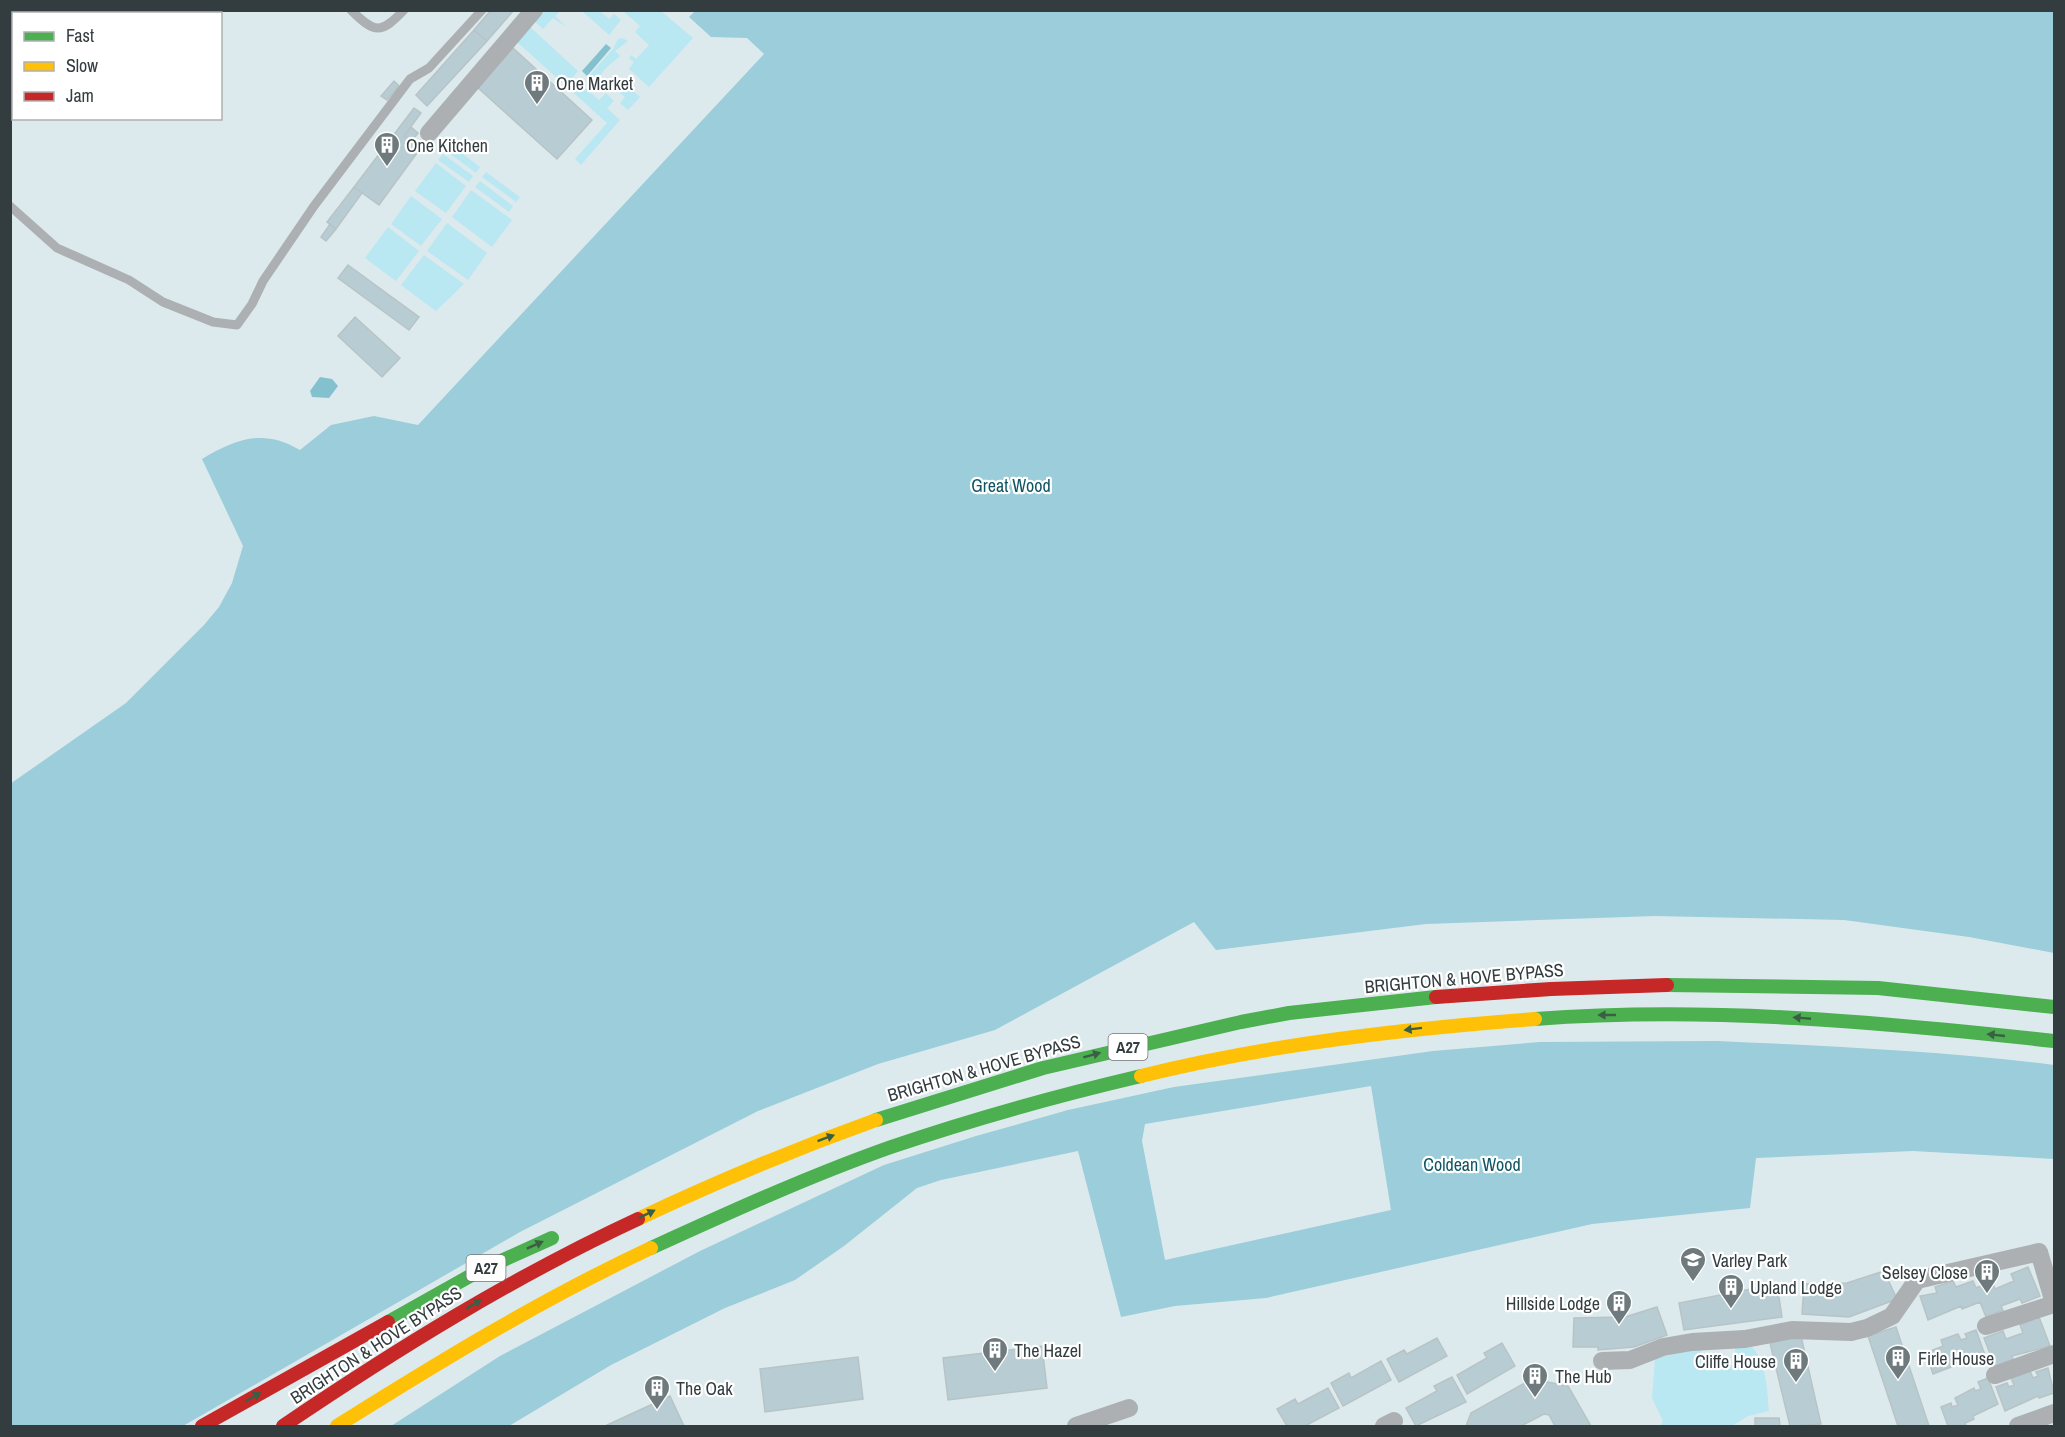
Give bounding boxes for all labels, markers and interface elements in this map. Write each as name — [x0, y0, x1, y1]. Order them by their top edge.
legend — [12, 12, 222, 120]
text: Fast — [66, 23, 94, 48]
text: Slow — [66, 53, 98, 78]
building icon: One Market — [522, 68, 552, 106]
place label: One Market — [556, 71, 633, 96]
text: Jam — [66, 83, 94, 108]
building icon: One Kitchen — [372, 130, 402, 168]
place label: One Kitchen — [406, 133, 488, 158]
park label: Great Wood — [971, 473, 1051, 498]
street label: BRIGHTON & HOVE BYPASS — [1363, 957, 1565, 999]
one-way arrow — [1598, 1010, 1617, 1020]
one-way arrow — [1793, 1013, 1812, 1023]
one-way arrow — [1403, 1024, 1422, 1034]
street label: BRIGHTON & HOVE BYPASS — [885, 1028, 1084, 1108]
one-way arrow — [1987, 1030, 2006, 1040]
road number: A27 — [1108, 1034, 1148, 1060]
one-way arrow — [1083, 1050, 1101, 1059]
one-way arrow — [817, 1132, 835, 1142]
park label: Coldean Wood — [1423, 1152, 1521, 1177]
one-way arrow — [638, 1209, 655, 1218]
one-way arrow — [527, 1241, 544, 1250]
school or university icon: Varley Park — [1678, 1245, 1708, 1283]
place label: Varley Park — [1712, 1248, 1788, 1273]
road number: A27 — [466, 1255, 506, 1281]
building icon: Selsey Close — [1972, 1257, 2002, 1295]
place label: Selsey Close — [1882, 1260, 1968, 1285]
building icon: Upland Lodge — [1716, 1272, 1746, 1310]
place label: Upland Lodge — [1750, 1275, 1842, 1300]
street label: BRIGHTON & HOVE BYPASS — [285, 1280, 467, 1410]
building icon: Hillside Lodge — [1604, 1288, 1634, 1326]
place label: Hillside Lodge — [1506, 1291, 1600, 1316]
one-way arrow — [466, 1298, 482, 1309]
building icon: The Hazel — [980, 1335, 1010, 1373]
place label: The Hazel — [1014, 1338, 1081, 1363]
building icon: Firle House — [1883, 1343, 1913, 1381]
building icon: Cliffe House — [1781, 1346, 1811, 1384]
place label: Firle House — [1918, 1346, 1994, 1371]
place label: Cliffe House — [1695, 1349, 1776, 1374]
building icon: The Hub — [1520, 1361, 1550, 1399]
place label: The Hub — [1555, 1364, 1612, 1389]
building icon: The Oak — [642, 1373, 672, 1411]
place label: The Oak — [676, 1376, 733, 1401]
one-way arrow — [245, 1392, 262, 1402]

